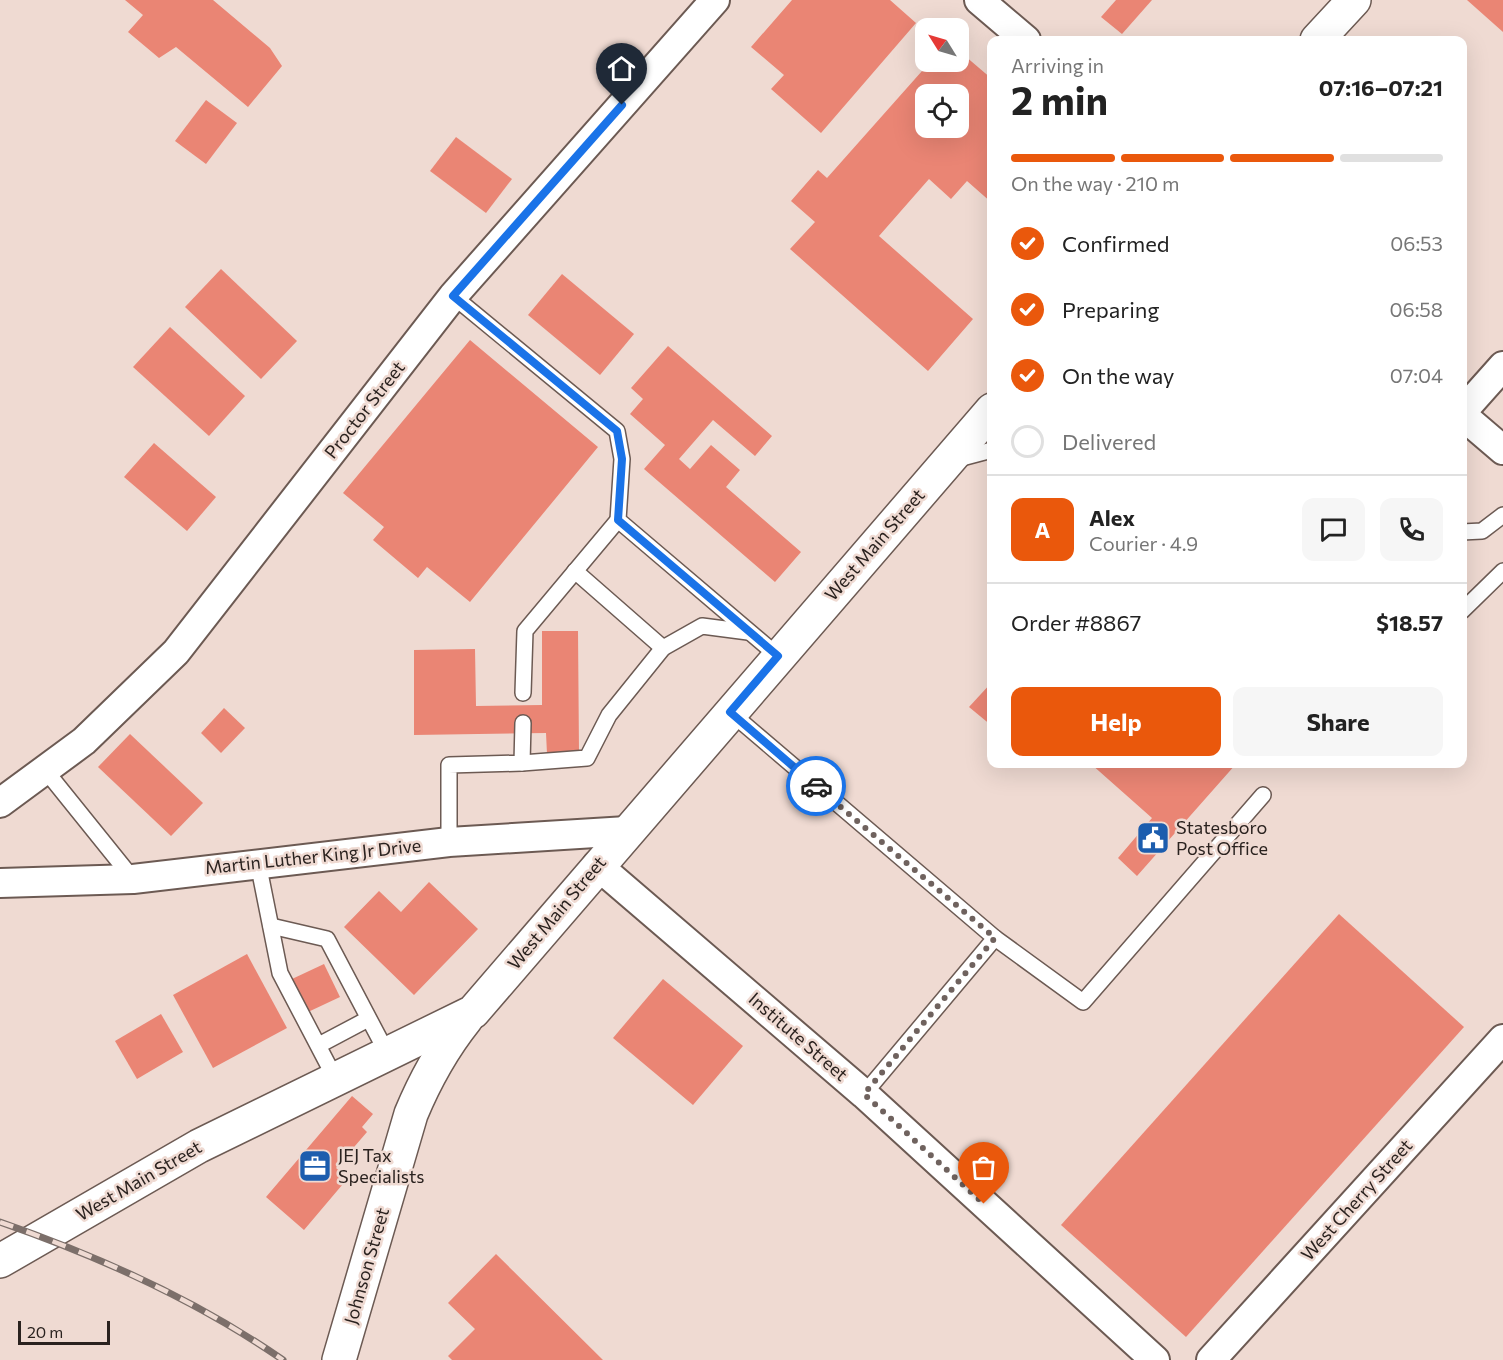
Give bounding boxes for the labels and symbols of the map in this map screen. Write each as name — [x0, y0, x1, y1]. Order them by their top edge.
north arrow — [915, 18, 969, 72]
pin — [596, 43, 647, 105]
street label: Proctor Street — [319, 356, 409, 462]
street label: West Main Street — [820, 484, 929, 605]
courier — [786, 756, 846, 816]
place label: Statesboro Post Office — [1176, 816, 1268, 859]
public building icon: Statesboro Post Office — [1135, 820, 1171, 856]
street label: Martin Luther King Jr Drive — [204, 834, 422, 878]
street label: West Main Street — [502, 851, 610, 974]
street label: Institute Street — [745, 987, 853, 1085]
street label: West Cherry Street — [1296, 1134, 1417, 1265]
street label: West Main Street — [72, 1135, 205, 1225]
pin — [958, 1142, 1009, 1204]
place label: JEJ Tax Specialists — [338, 1144, 425, 1187]
office icon: JEJ Tax Specialists — [297, 1148, 333, 1184]
street label: Johnson Street — [339, 1205, 393, 1327]
scale bar — [18, 1318, 110, 1346]

